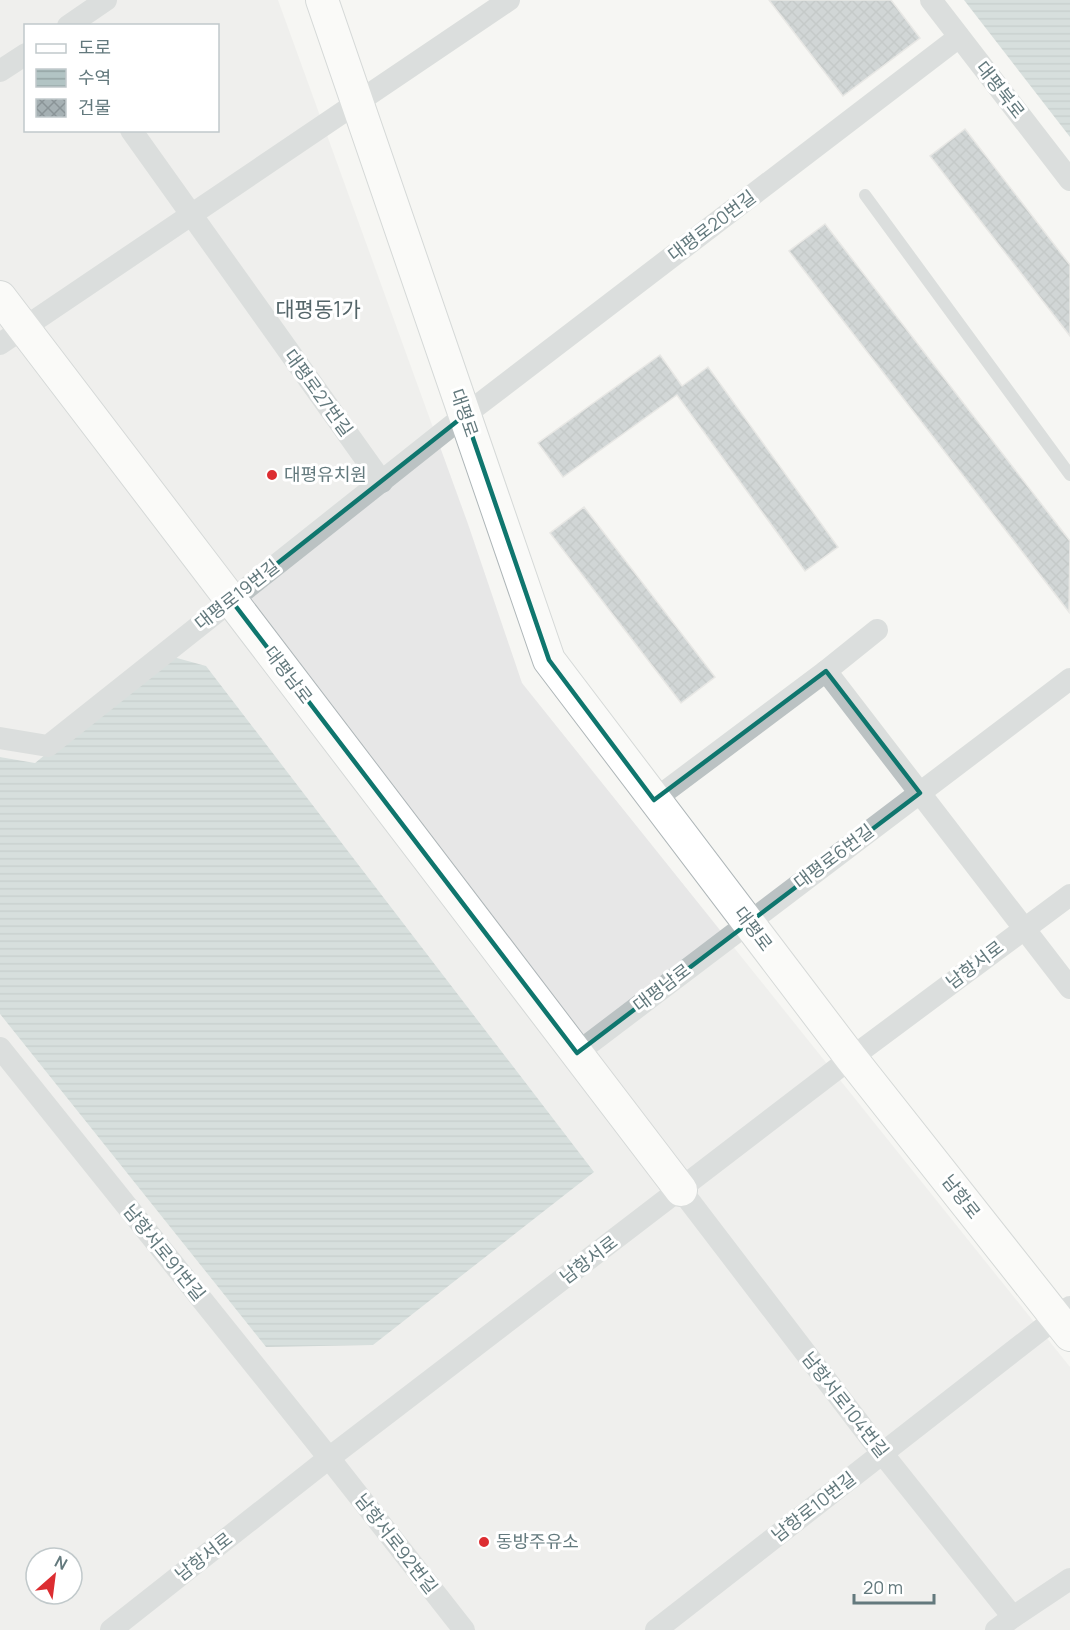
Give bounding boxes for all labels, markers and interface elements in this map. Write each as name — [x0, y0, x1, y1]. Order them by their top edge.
legend — [24, 24, 219, 132]
text: 도로 — [78, 35, 111, 59]
street label: 대평북로 — [971, 56, 1031, 123]
text: 수역 — [78, 65, 111, 89]
text: 건물 — [78, 95, 111, 119]
street label: 대평로20번길 — [663, 184, 760, 266]
district label: 대평동1가 — [275, 295, 361, 323]
street label: 대평로27번길 — [279, 344, 359, 441]
street label: 대평로 — [446, 385, 484, 440]
place label: 대평유치원 — [284, 462, 367, 486]
marker: 대평유치원 — [265, 468, 279, 482]
street label: 대평로19번길 — [189, 554, 284, 635]
street label: 대평남로 — [259, 641, 318, 708]
street label: 대평로6번길 — [789, 818, 878, 894]
street label: 대평로 — [729, 901, 778, 955]
street label: 남항서로 — [941, 935, 1008, 994]
street label: 대평남로 — [628, 958, 695, 1017]
street label: 남항로 — [937, 1169, 987, 1223]
street label: 남항서로91번길 — [118, 1199, 211, 1306]
street label: 남항서로 — [555, 1230, 622, 1289]
street label: 남항서로104번길 — [797, 1347, 895, 1462]
street label: 남항로10번길 — [766, 1466, 860, 1547]
street label: 남항서로92번길 — [350, 1488, 443, 1598]
street label: 남항서로 — [170, 1526, 237, 1586]
place label: 동방주유소 — [496, 1529, 579, 1553]
marker: 동방주유소 — [477, 1535, 491, 1549]
north arrow — [24, 1546, 84, 1606]
text: N — [51, 1550, 71, 1575]
scale bar — [854, 1567, 934, 1605]
text: 20 m — [863, 1575, 903, 1599]

